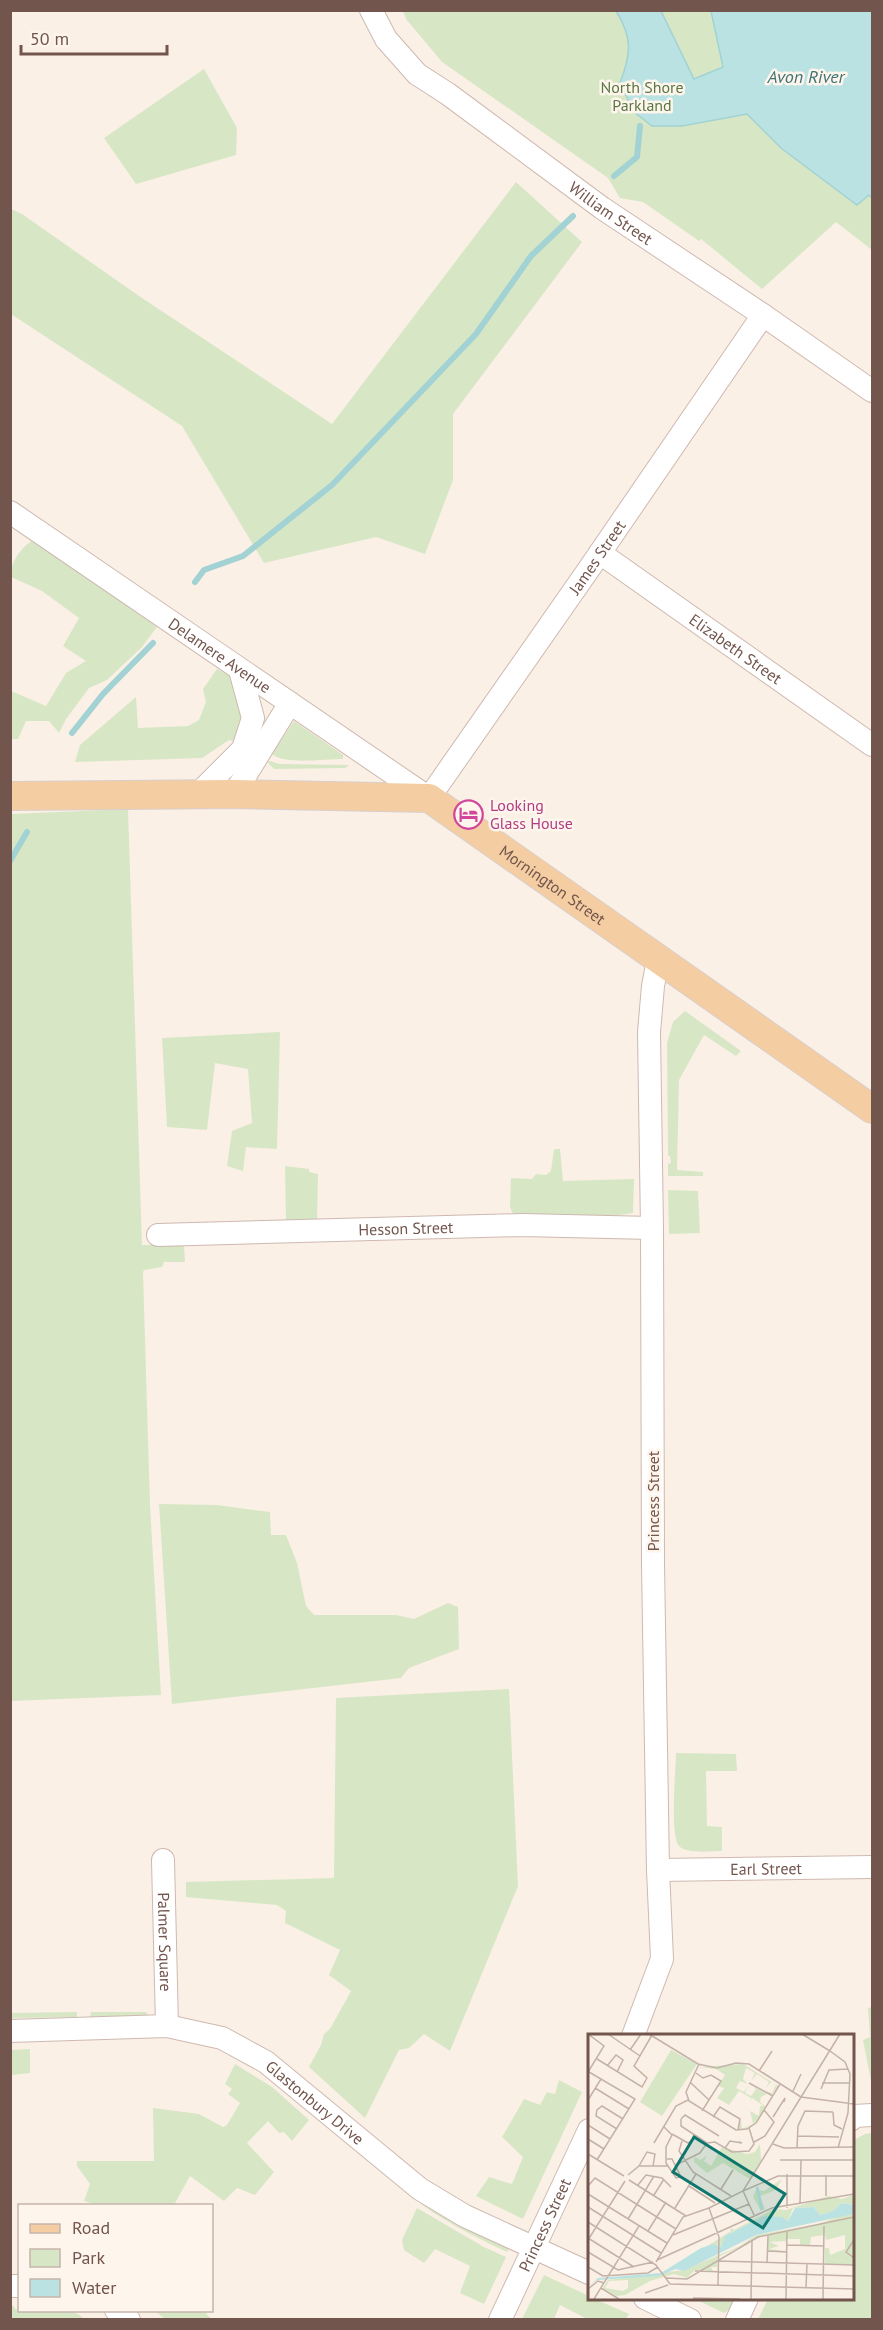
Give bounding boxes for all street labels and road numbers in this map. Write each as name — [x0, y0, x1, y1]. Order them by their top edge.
street label: William Street — [565, 177, 657, 249]
street label: James Street — [564, 516, 630, 599]
street label: Elizabeth Street — [685, 609, 786, 689]
street label: Delamere Avenue — [165, 613, 275, 697]
street label: Mornington Street — [496, 841, 610, 929]
street label: Hesson Street — [358, 1217, 454, 1239]
street label: Princess Street — [643, 1450, 663, 1551]
street label: Earl Street — [730, 1858, 803, 1879]
street label: Palmer Square — [154, 1892, 176, 1992]
street label: Glastonbury Drive — [262, 2056, 368, 2149]
street label: Princess Street — [514, 2175, 575, 2275]

